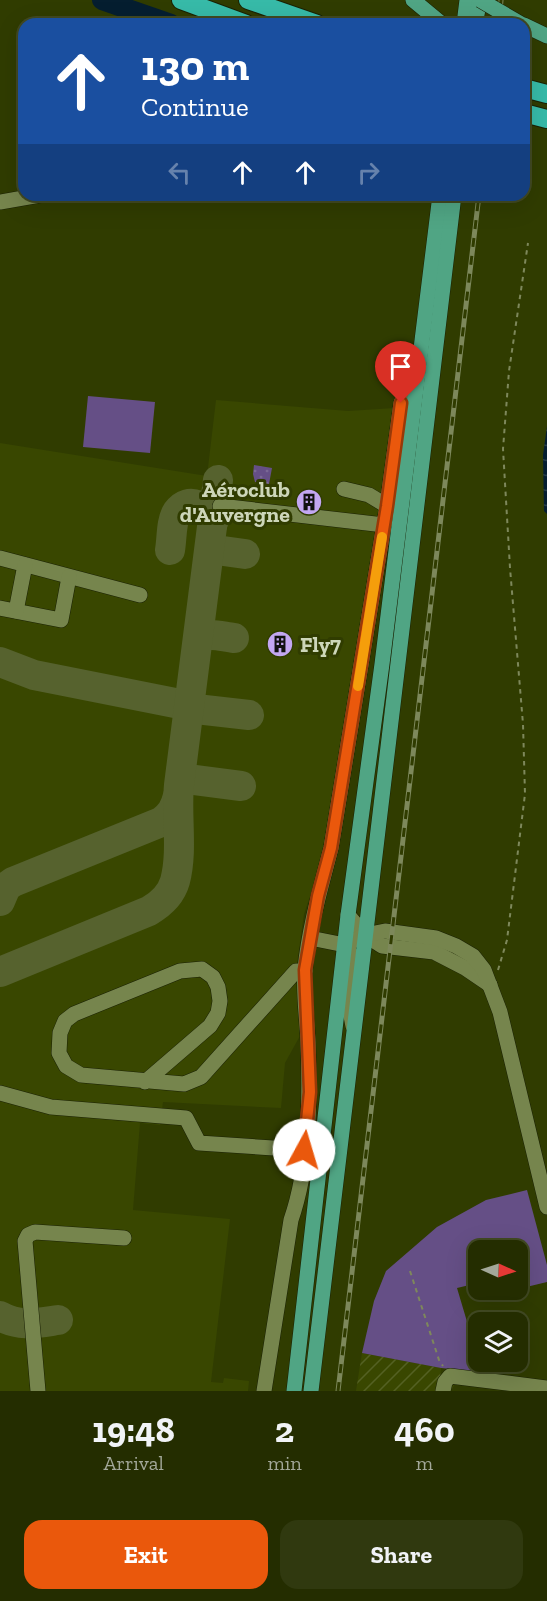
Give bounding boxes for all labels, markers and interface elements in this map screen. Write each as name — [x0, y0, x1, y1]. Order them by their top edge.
text: 130 m — [141, 40, 249, 91]
icon: ahead — [42, 42, 120, 120]
text: Continue — [141, 91, 249, 123]
icon: left — [163, 156, 196, 189]
icon: ahead — [226, 156, 259, 189]
icon: ahead — [289, 156, 322, 189]
icon: right — [352, 156, 385, 189]
pin — [375, 341, 426, 403]
icon: arrive — [384, 350, 417, 383]
place label: Aéroclub d'Auvergne — [180, 476, 290, 528]
building icon: Aéroclub d'Auvergne — [294, 487, 324, 517]
building icon: Fly7 — [265, 629, 295, 659]
place label: Fly7 — [300, 631, 341, 658]
position arrow — [272, 1118, 336, 1182]
north arrow — [468, 1240, 528, 1300]
map controls — [468, 1240, 528, 1372]
button: layers — [468, 1312, 528, 1372]
text: 19:48 — [92, 1408, 175, 1451]
text: 2 — [275, 1408, 294, 1451]
text: 460 — [394, 1408, 455, 1451]
text: Arrival — [104, 1451, 164, 1475]
text: min — [267, 1451, 302, 1475]
text: m — [416, 1451, 433, 1475]
button: Exit — [24, 1520, 268, 1589]
button: Share — [280, 1520, 523, 1589]

